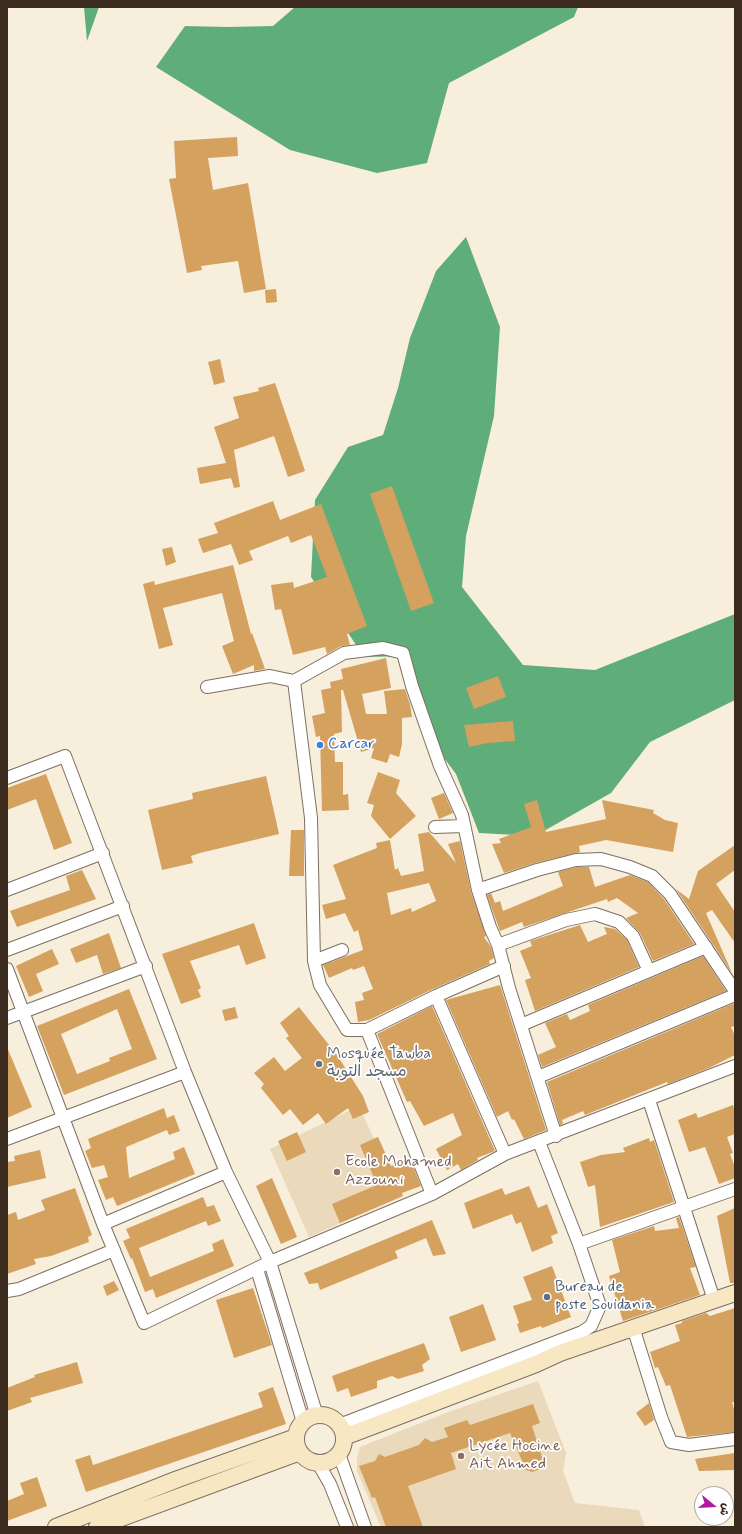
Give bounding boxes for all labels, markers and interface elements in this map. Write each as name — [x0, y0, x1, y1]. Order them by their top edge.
place label: Carcar — [328, 735, 375, 755]
marker: Carcar — [315, 740, 325, 750]
place label: Mosquée Tawba مسجد التوبة — [327, 1045, 431, 1083]
marker: Mosquée Tawba مسجد التوبة — [314, 1059, 324, 1069]
place label: Ecole Mohamed Azzouni — [345, 1153, 452, 1191]
marker: Ecole Mohamed Azzouni — [332, 1167, 342, 1177]
place label: Bureau de poste Souidania — [555, 1278, 654, 1316]
marker: Bureau de poste Souidania — [542, 1292, 552, 1302]
place label: Lycée Hocine Ait Ahmed — [469, 1437, 560, 1475]
marker: Lycée Hocine Ait Ahmed — [456, 1451, 466, 1461]
north arrow — [694, 1486, 734, 1526]
text: ش — [716, 1501, 733, 1517]

